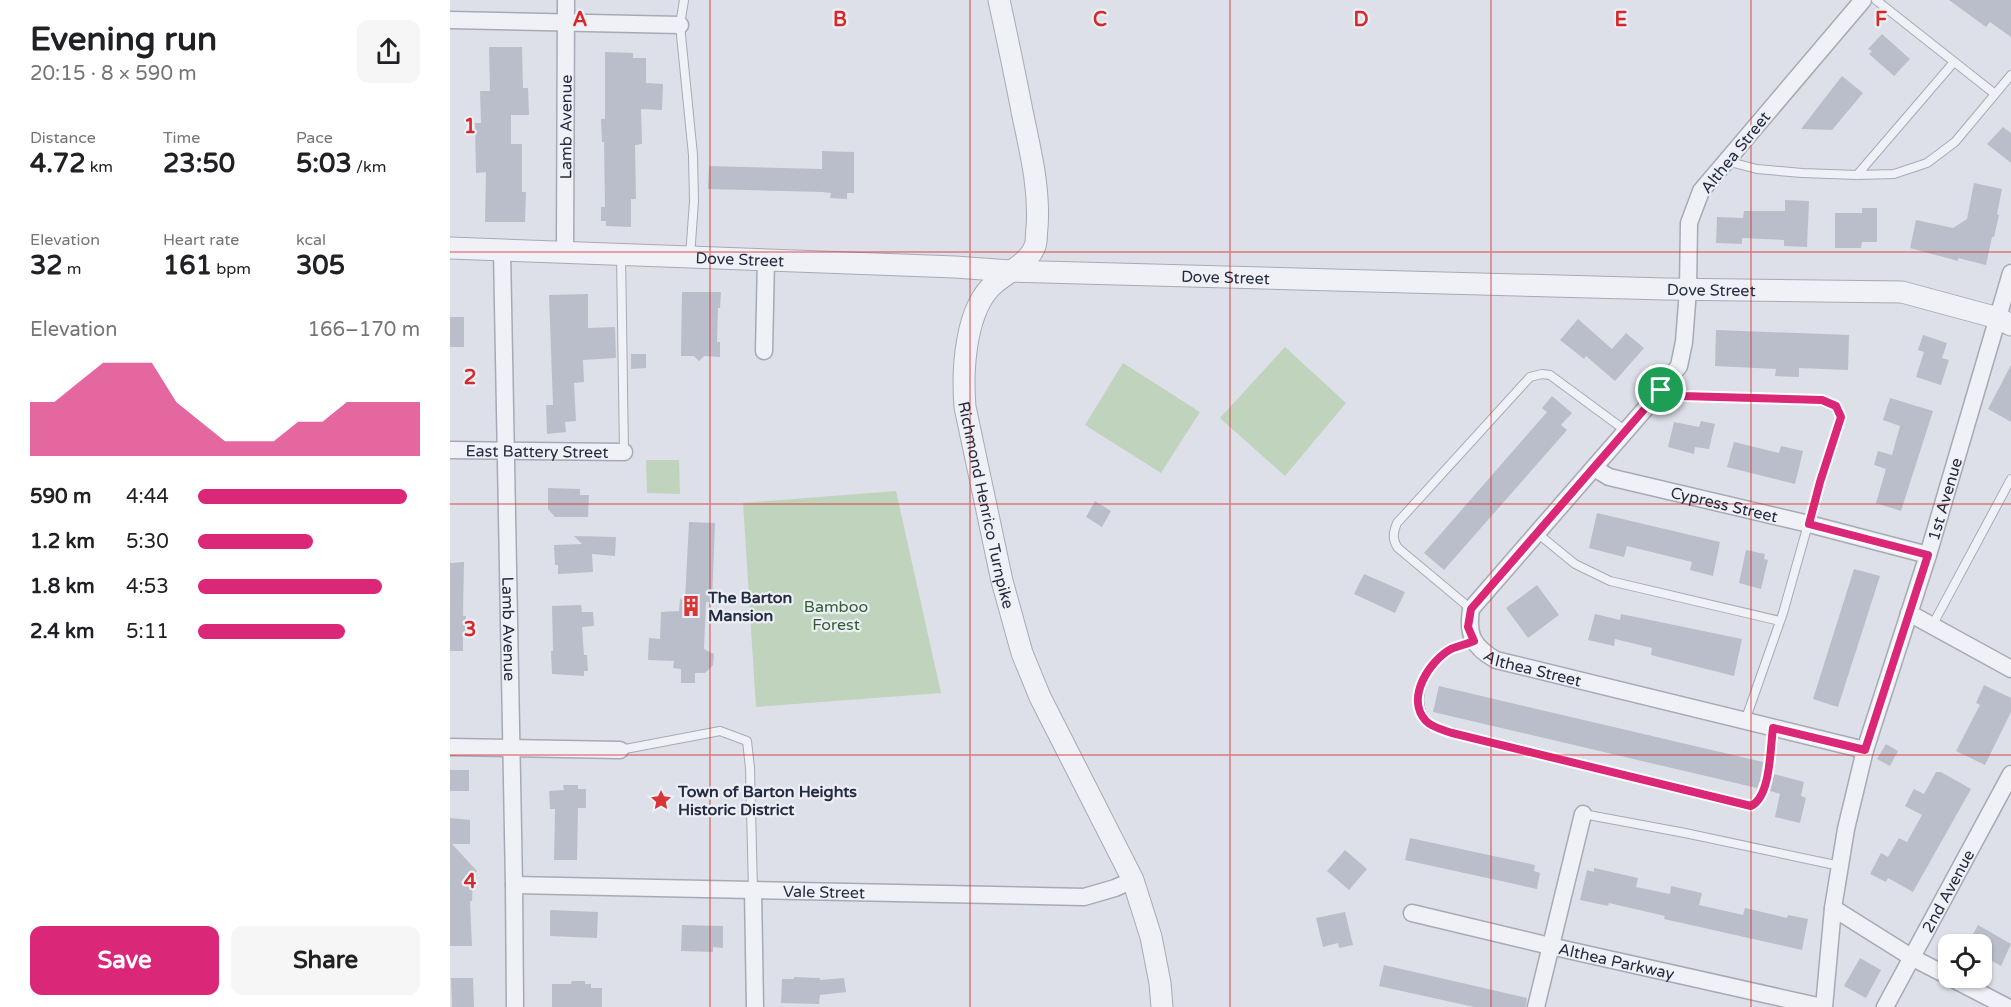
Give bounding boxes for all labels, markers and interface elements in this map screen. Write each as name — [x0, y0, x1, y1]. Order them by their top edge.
text: A — [573, 8, 588, 32]
text: B — [833, 8, 847, 32]
text: C — [1093, 8, 1107, 32]
text: D — [1353, 8, 1369, 32]
text: E — [1615, 8, 1628, 32]
text: F — [1875, 8, 1887, 32]
text: Evening run — [30, 20, 217, 59]
button: share — [357, 20, 420, 83]
text: 20:15 · 8 × 590 m — [30, 62, 197, 86]
street label: Lamb Avenue — [556, 75, 577, 179]
street label: Althea Street — [1697, 108, 1775, 198]
text: 1 — [464, 115, 476, 139]
text: Distance — [30, 128, 96, 148]
text: Time — [163, 128, 200, 148]
text: Pace — [296, 128, 333, 148]
text: 4.72 — [30, 148, 85, 179]
text: 23:50 — [163, 148, 235, 179]
text: 5:03 — [296, 148, 352, 179]
text: km — [85, 157, 113, 177]
text: /km — [352, 157, 386, 177]
text: Elevation — [30, 230, 100, 250]
text: Heart rate — [163, 230, 239, 250]
text: kcal — [296, 230, 326, 250]
street label: Dove Street — [695, 248, 784, 272]
text: 32 — [30, 250, 63, 281]
text: 161 — [163, 250, 212, 281]
text: 305 — [296, 250, 345, 281]
text: m — [63, 259, 82, 279]
text: bpm — [212, 259, 251, 279]
street label: Dove Street — [1181, 267, 1270, 289]
street label: Dove Street — [1667, 280, 1756, 301]
text: Elevation — [30, 318, 117, 342]
text: 166–170 m — [307, 318, 420, 342]
pin — [1635, 364, 1686, 415]
text: 2 — [464, 366, 476, 390]
icon: arrive — [1644, 373, 1677, 406]
street label: Richmond Henrico Turnpike — [953, 400, 1018, 611]
street label: East Battery Street — [465, 441, 609, 463]
street label: 1st Avenue — [1924, 456, 1967, 543]
street label: Cypress Street — [1669, 483, 1780, 527]
text: 590 m — [30, 485, 91, 509]
text: 4:44 — [126, 485, 169, 509]
text: 1.2 km — [30, 530, 95, 554]
text: 5:30 — [126, 530, 169, 554]
text: 1.8 km — [30, 575, 95, 599]
text: 4:53 — [126, 575, 169, 599]
street label: Lamb Avenue — [497, 577, 519, 681]
place label: The Barton Mansion — [707, 588, 792, 626]
building icon: The Barton Mansion — [679, 594, 703, 618]
park label: Bamboo Forest — [804, 597, 868, 635]
text: 3 — [464, 618, 476, 642]
text: 2.4 km — [30, 620, 94, 644]
text: 5:11 — [126, 620, 169, 644]
street label: Althea Street — [1480, 646, 1583, 691]
place label: Town of Barton Heights Historic District — [677, 782, 857, 820]
place icon: Town of Barton Heights Historic District — [649, 788, 673, 812]
street label: 2nd Avenue — [1918, 846, 1979, 936]
text: 4 — [464, 870, 477, 894]
street label: Vale Street — [783, 882, 865, 903]
button: Save — [30, 926, 219, 995]
button: Share — [231, 926, 420, 995]
map controls — [1938, 934, 1992, 988]
button: locate — [1938, 934, 1992, 988]
street label: Althea Parkway — [1556, 939, 1676, 985]

